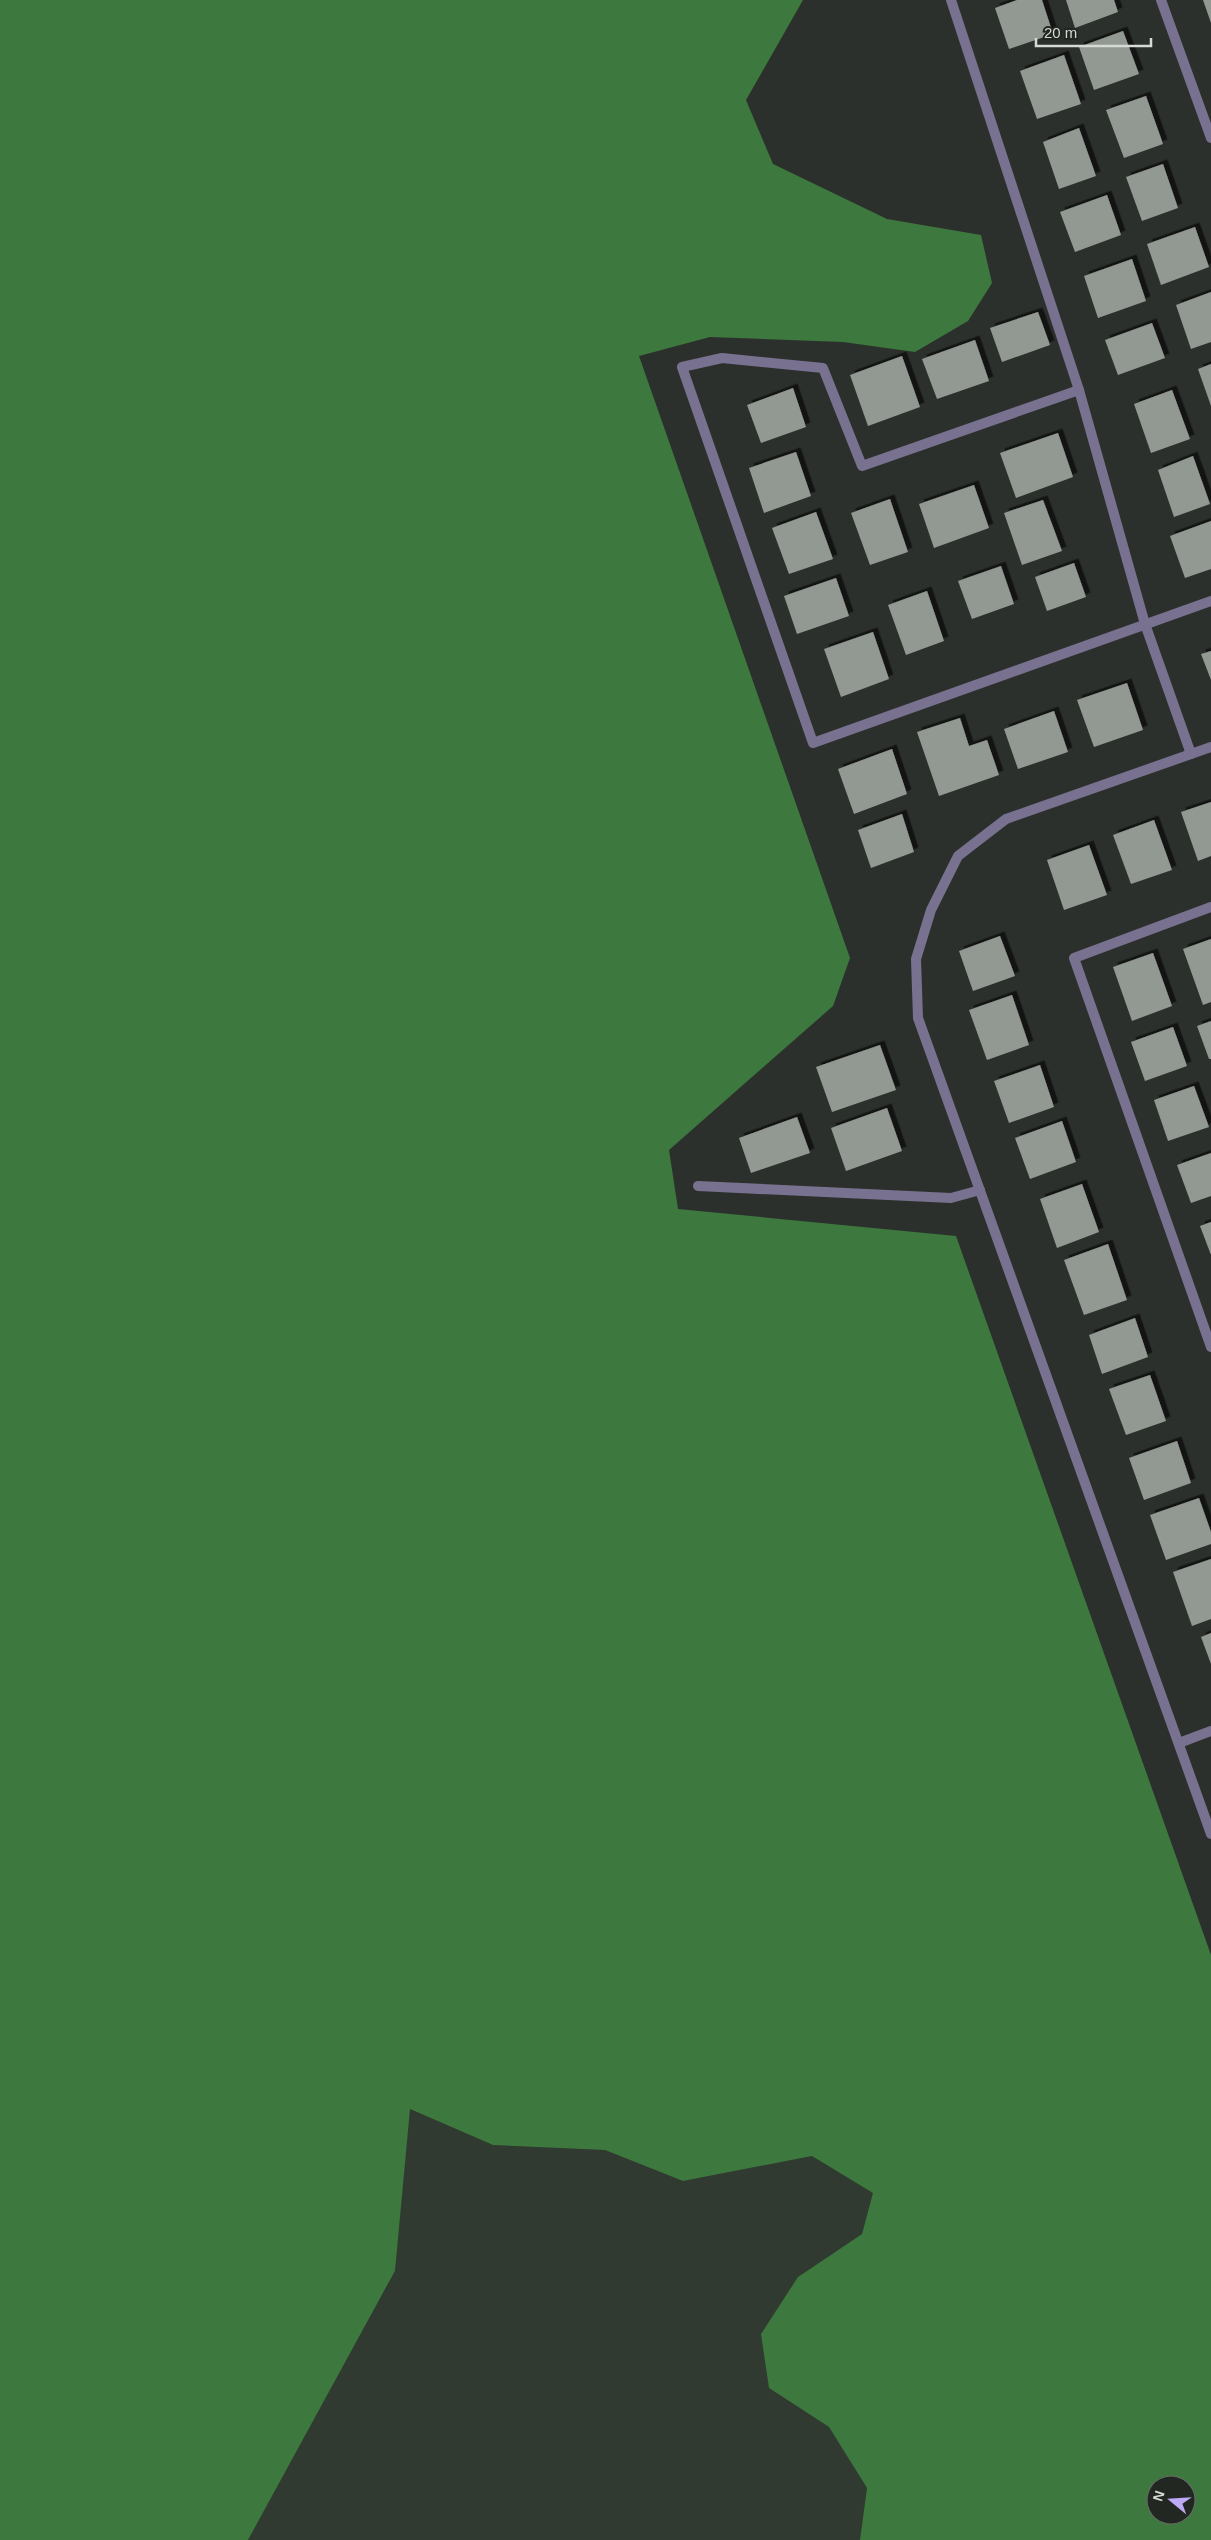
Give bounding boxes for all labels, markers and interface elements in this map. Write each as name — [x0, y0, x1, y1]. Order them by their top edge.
scale bar — [1036, 15, 1151, 47]
text: 20 m — [1044, 24, 1077, 41]
north arrow — [1146, 2475, 1196, 2525]
text: N — [1149, 2489, 1168, 2503]

